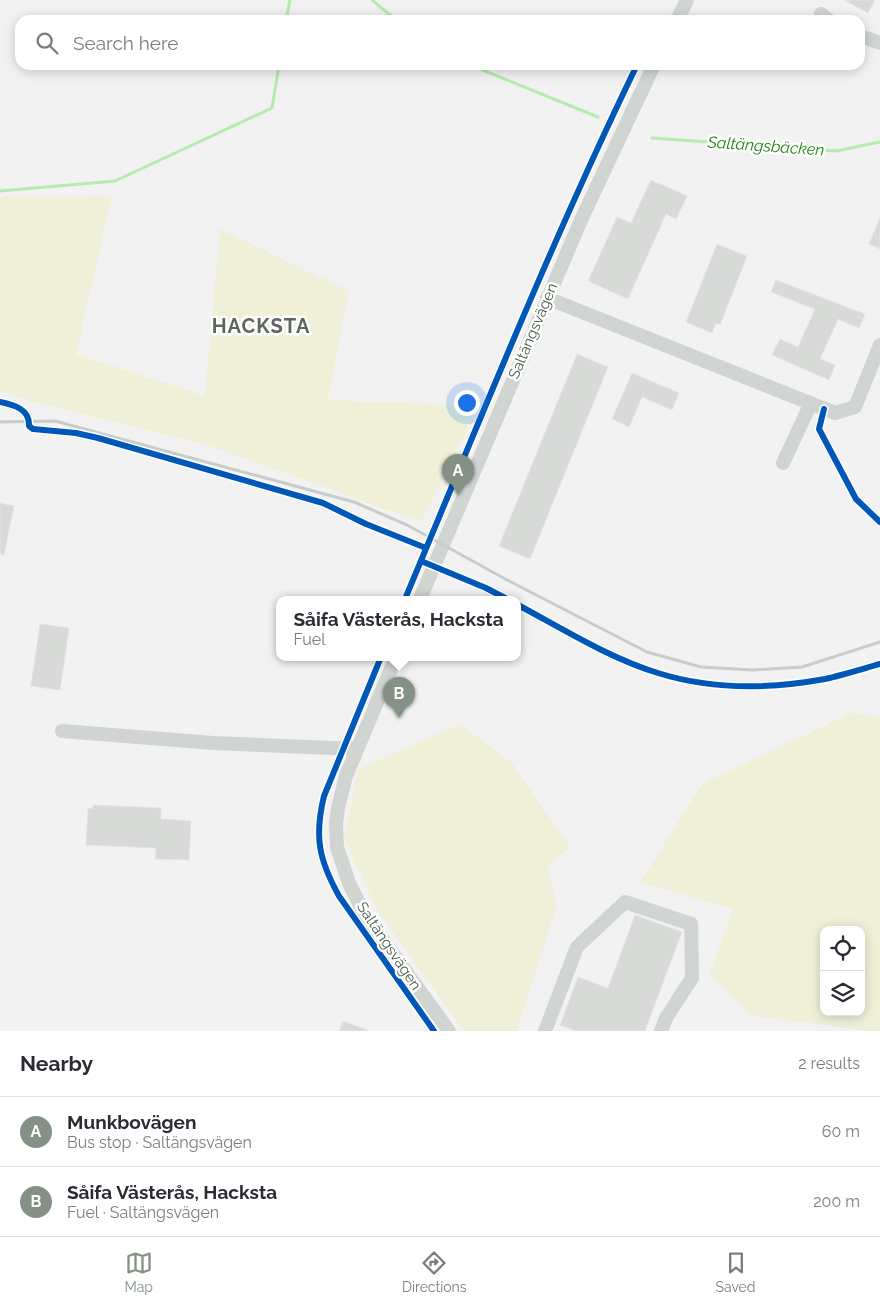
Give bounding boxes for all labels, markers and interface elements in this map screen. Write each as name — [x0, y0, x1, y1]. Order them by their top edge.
search box — [15, 15, 865, 70]
icon: search — [33, 29, 61, 57]
text: Search here — [73, 32, 179, 54]
water label: Saltängsbäcken — [706, 132, 825, 160]
street label: Saltängsvägen — [505, 280, 561, 382]
district label: HACKSTA — [212, 314, 310, 338]
your location — [454, 390, 480, 416]
pin: A — [442, 454, 474, 495]
popup — [276, 596, 521, 661]
text: Såifa Västerås, Hacksta — [293, 608, 504, 630]
text: Fuel — [293, 630, 326, 649]
pin: B — [383, 677, 415, 718]
street label: Saltängsvägen — [353, 898, 425, 994]
map controls — [820, 926, 865, 1016]
button: locate — [820, 926, 865, 971]
button: layers — [820, 971, 865, 1016]
text: Nearby — [20, 1051, 93, 1076]
text: 2 results — [798, 1054, 860, 1073]
text: Munkbovägen — [67, 1111, 196, 1133]
text: A — [31, 1122, 41, 1141]
text: 60 m — [822, 1122, 860, 1141]
text: Bus stop · Saltängsvägen — [67, 1133, 252, 1152]
text: Såifa Västerås, Hacksta — [67, 1181, 277, 1203]
text: B — [31, 1192, 41, 1211]
text: 200 m — [813, 1192, 860, 1211]
text: Fuel · Saltängsvägen — [67, 1203, 219, 1222]
tab: Map — [124, 1249, 153, 1295]
tab: Directions — [402, 1249, 467, 1295]
tab: Saved — [715, 1249, 756, 1295]

